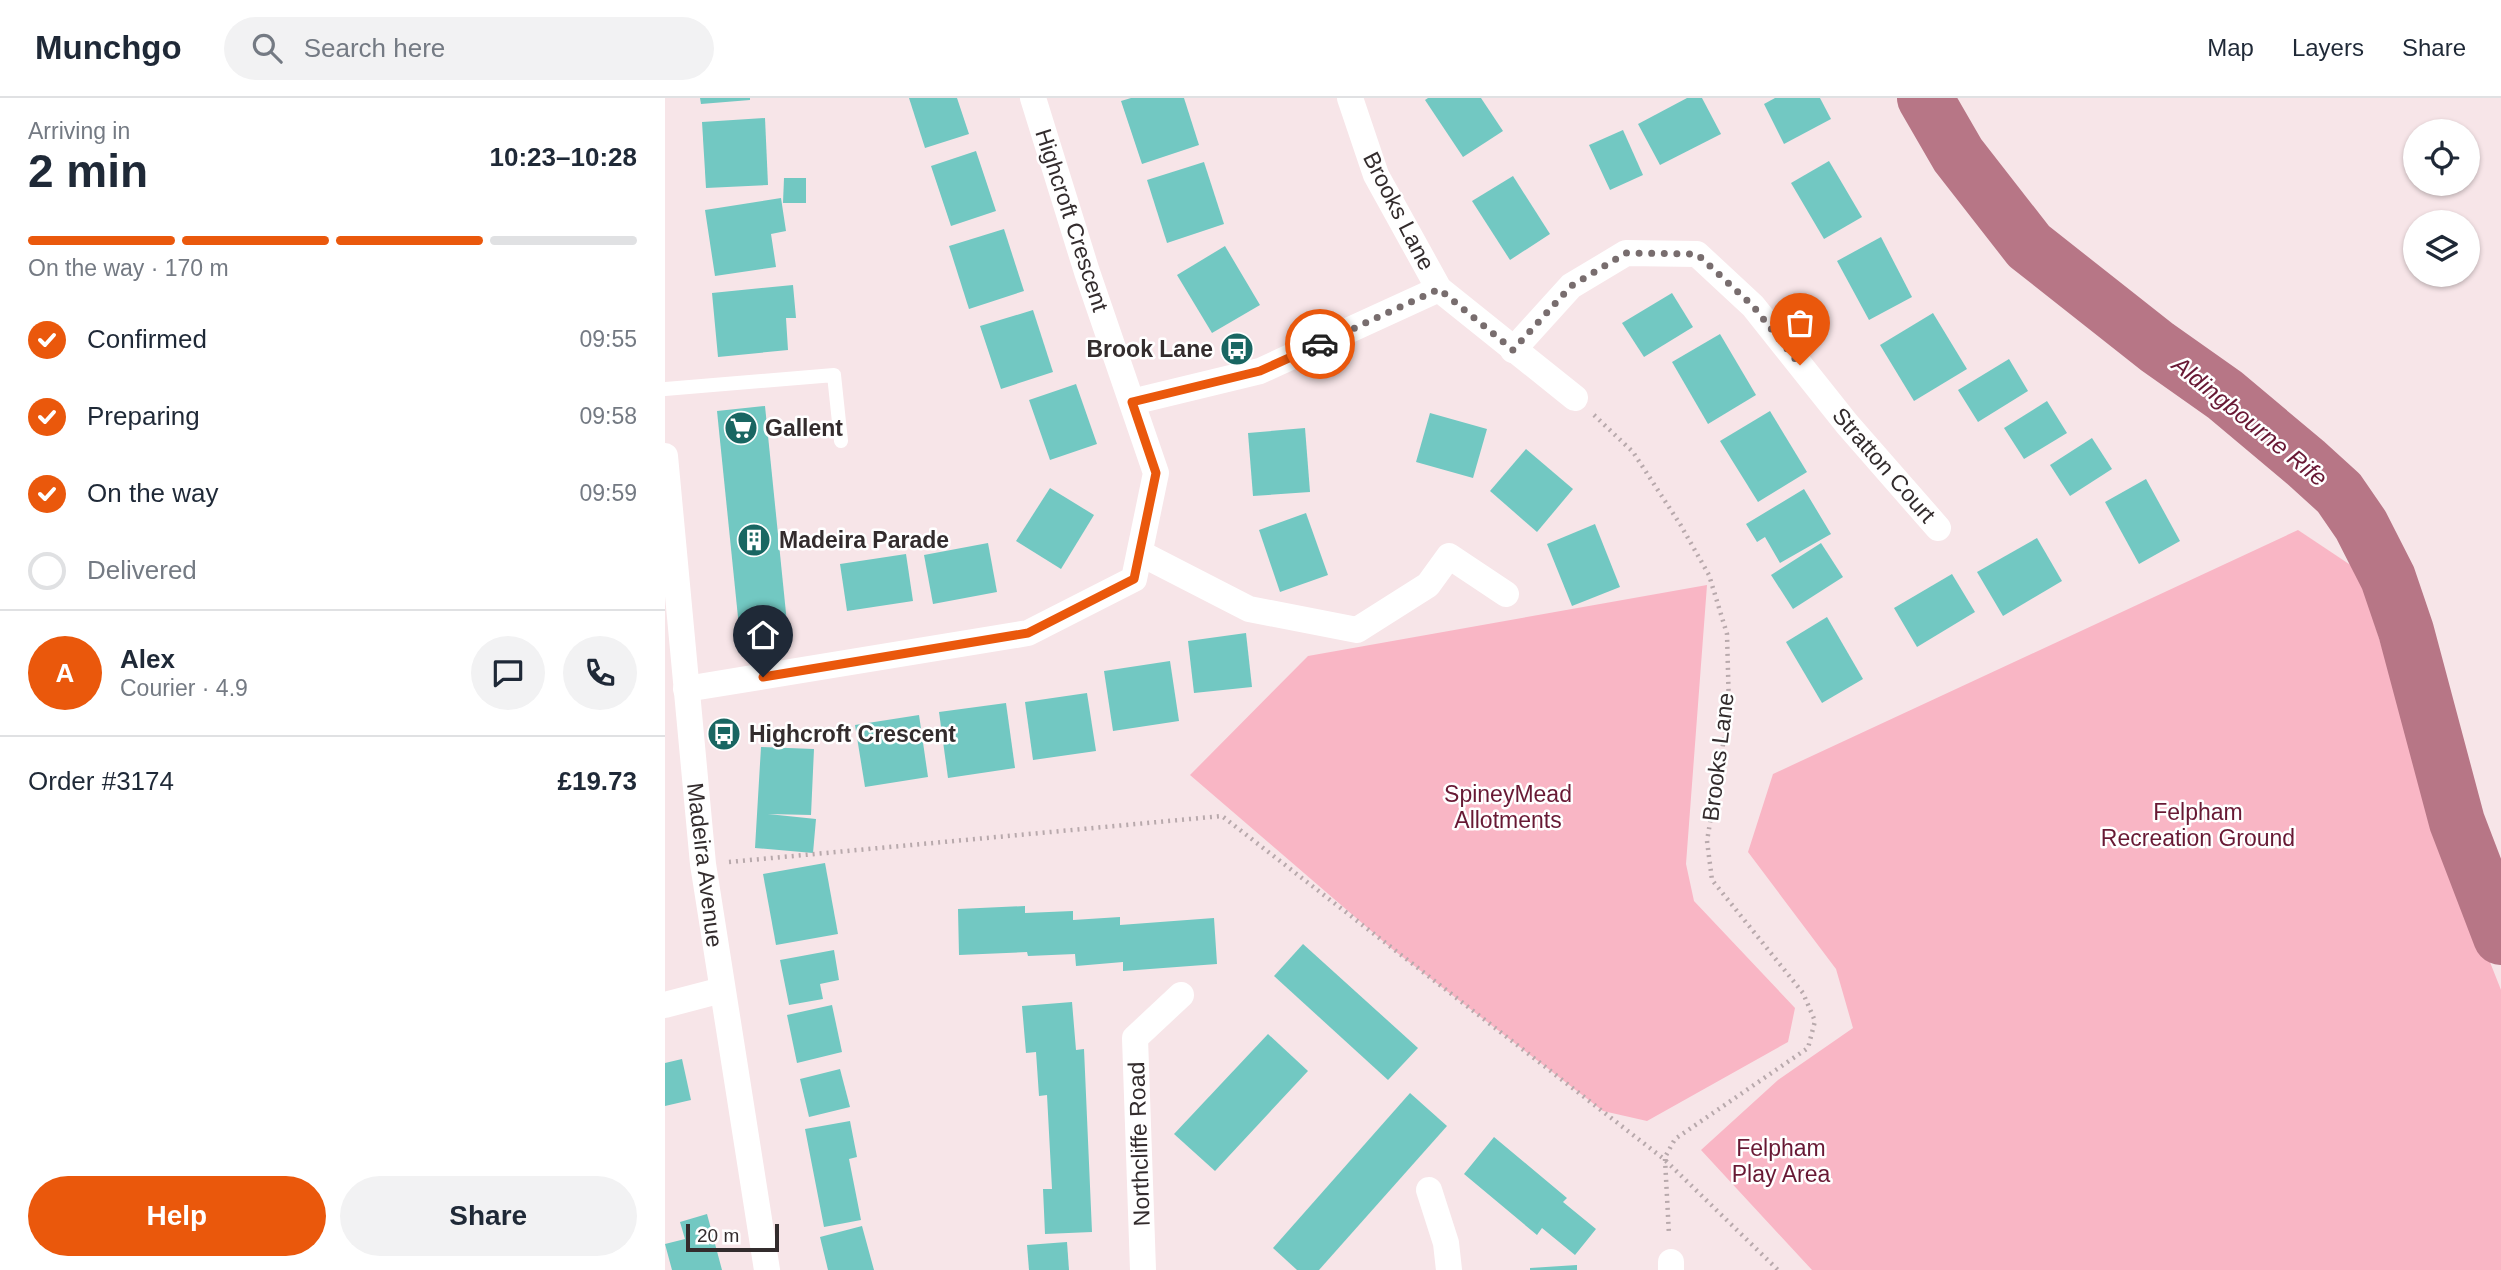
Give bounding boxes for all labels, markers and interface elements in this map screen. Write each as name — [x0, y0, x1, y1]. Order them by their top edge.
search box — [224, 17, 714, 80]
text: Munchgo — [35, 29, 182, 66]
icon: search — [248, 29, 286, 67]
text: Search here — [304, 33, 445, 63]
text: Map — [2207, 34, 2254, 61]
text: Layers — [2292, 34, 2364, 61]
text: Share — [2402, 34, 2466, 61]
text: Arriving in — [28, 118, 130, 144]
map controls — [2403, 119, 2480, 287]
button: locate — [2403, 119, 2480, 196]
street label: Highcroft Crescent — [1030, 125, 1114, 315]
text: 10:23–10:28 — [490, 142, 637, 172]
text: 2 min — [28, 145, 148, 197]
street label: Brooks Lane — [1358, 148, 1440, 274]
button: layers — [2403, 210, 2480, 287]
text: On the way · 170 m — [28, 255, 229, 281]
pin — [1770, 293, 1830, 365]
icon: bag — [1781, 304, 1819, 342]
courier — [1285, 309, 1355, 379]
icon: check — [28, 321, 66, 359]
text: Confirmed — [87, 324, 207, 354]
icon: car — [1301, 325, 1339, 363]
text: 09:55 — [579, 326, 637, 352]
bus stop icon: Brook Lane — [1218, 330, 1256, 368]
place label: Brook Lane — [1086, 336, 1213, 362]
water label: Aldingbourne Rife — [2166, 349, 2333, 492]
icon: check — [28, 398, 66, 436]
text: Preparing — [87, 401, 200, 431]
street label: Stratton Court — [1827, 402, 1941, 528]
text: 09:58 — [579, 403, 637, 429]
supermarket icon: Gallent — [722, 409, 760, 447]
place label: Gallent — [765, 415, 843, 441]
icon: check — [28, 475, 66, 513]
text: On the way — [87, 478, 219, 508]
text: 09:59 — [579, 480, 637, 506]
building icon: Madeira Parade — [735, 521, 773, 559]
place label: Madeira Parade — [779, 527, 949, 553]
text: Delivered — [87, 555, 197, 585]
pin — [733, 605, 793, 677]
icon: home — [744, 616, 782, 654]
button: chat — [471, 636, 545, 710]
button: phone — [563, 636, 637, 710]
text: Alex — [120, 644, 175, 674]
text: A — [56, 658, 74, 688]
text: Courier · 4.9 — [120, 675, 248, 701]
street label: Brooks Lane — [1697, 691, 1739, 823]
bus stop icon: Highcroft Crescent — [705, 715, 743, 753]
place label: Highcroft Crescent — [749, 721, 956, 747]
text: Order #3174 — [28, 766, 174, 796]
text: £19.73 — [557, 766, 637, 796]
street label: Madeira Avenue — [682, 781, 728, 949]
park label: SpineyMead Allotments — [1444, 781, 1572, 833]
park label: Felpham Recreation Ground — [2101, 799, 2295, 851]
street label: Northcliffe Road — [1123, 1061, 1155, 1227]
park label: Felpham Play Area — [1732, 1135, 1830, 1187]
button: Help — [28, 1176, 326, 1256]
button: Share — [340, 1176, 637, 1256]
scale bar — [686, 1221, 779, 1253]
text: 20 m — [697, 1225, 739, 1246]

